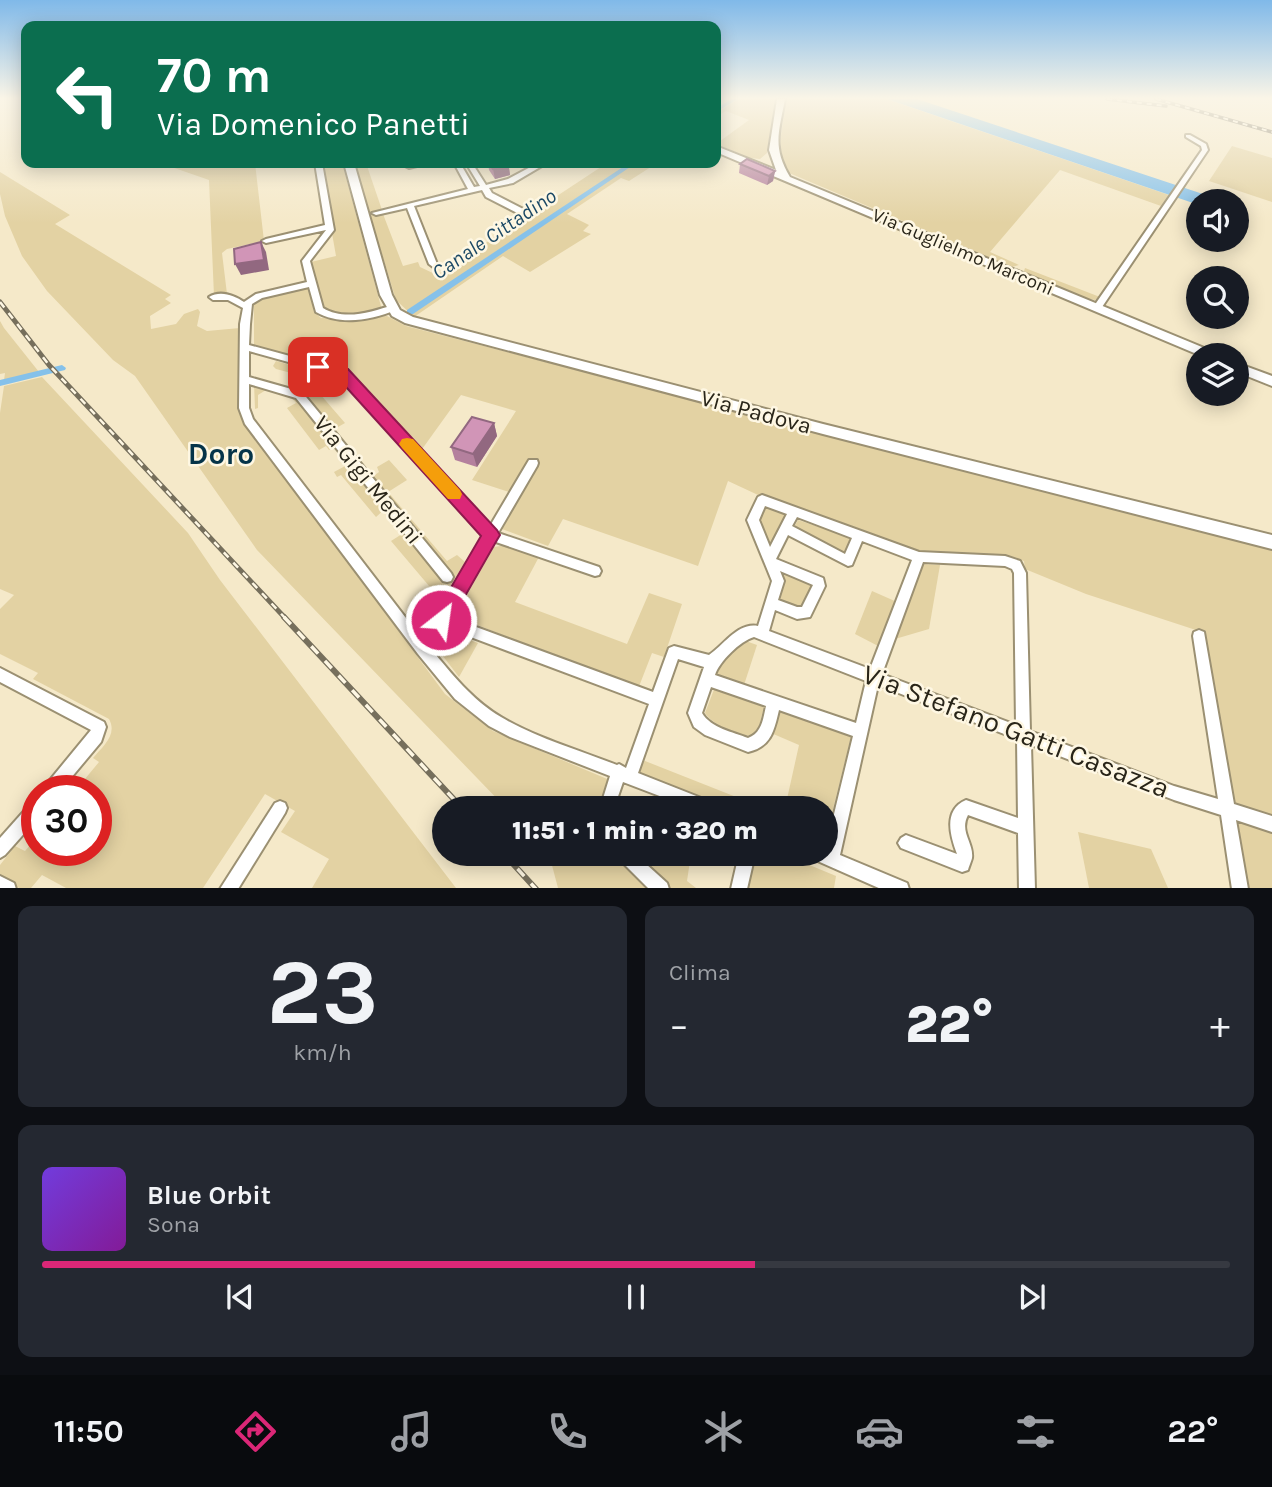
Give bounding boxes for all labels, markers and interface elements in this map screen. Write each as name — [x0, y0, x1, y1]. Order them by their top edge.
text: 70 m — [157, 47, 271, 104]
icon: left — [42, 49, 133, 140]
text: Via Domenico Panetti — [157, 106, 470, 143]
water label: Canale Cittadino — [427, 183, 561, 284]
map controls — [1186, 189, 1249, 406]
button: sound — [1186, 189, 1249, 252]
street label: Via Guglielmo Marconi — [869, 204, 1057, 300]
button: search — [1186, 266, 1249, 329]
pin — [288, 337, 348, 397]
button: layers — [1186, 343, 1249, 406]
icon: arrive — [299, 348, 337, 386]
street label: Via Padova — [698, 384, 814, 440]
street label: Via Gigi Medini — [308, 410, 428, 550]
district label: Doro — [188, 436, 254, 472]
position arrow — [404, 583, 478, 657]
street label: Via Stefano Gatti Casazza — [858, 657, 1174, 805]
speed limit sign: 30 — [21, 775, 112, 866]
text: 11:51 · 1 min · 320 m — [512, 815, 758, 846]
text: 23 — [267, 940, 378, 1046]
text: Clima — [669, 959, 731, 986]
text: 22° — [905, 994, 994, 1055]
text: − — [669, 1003, 689, 1048]
text: + — [1210, 1003, 1230, 1048]
text: km/h — [293, 1039, 352, 1066]
text: Blue Orbit — [147, 1180, 271, 1211]
text: Sona — [147, 1211, 200, 1238]
icon: previous — [221, 1278, 259, 1316]
icon: pause — [617, 1278, 655, 1316]
icon: next — [1013, 1278, 1051, 1316]
icon: directions — [231, 1407, 280, 1456]
icon: music — [387, 1407, 436, 1456]
icon: phone — [543, 1407, 592, 1456]
icon: climate — [699, 1407, 748, 1456]
icon: car — [855, 1407, 904, 1456]
icon: filters — [1011, 1407, 1060, 1456]
text: 11:50 — [54, 1413, 124, 1450]
text: 22° — [1167, 1413, 1218, 1450]

